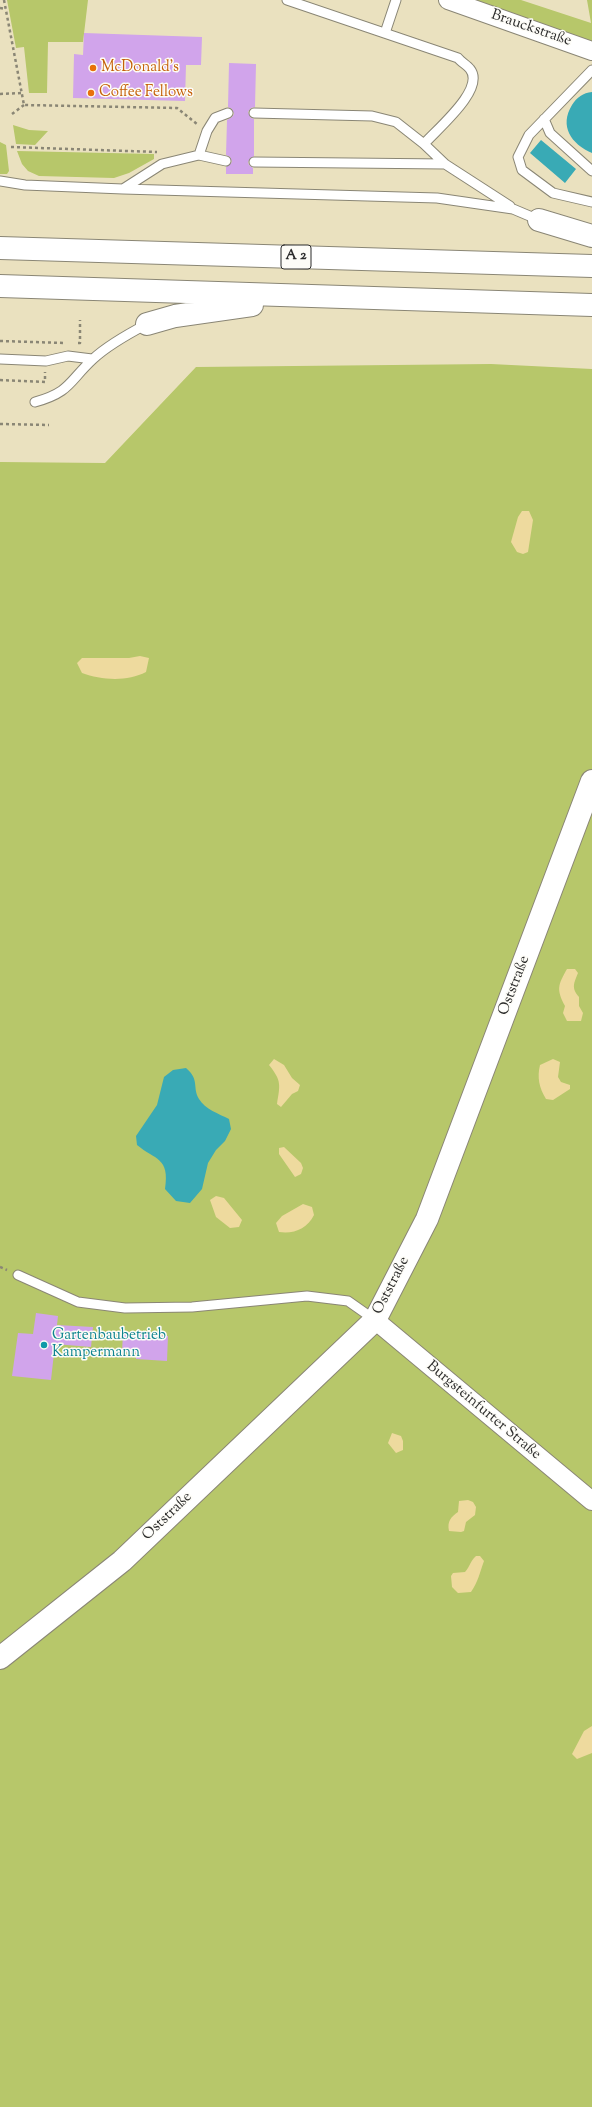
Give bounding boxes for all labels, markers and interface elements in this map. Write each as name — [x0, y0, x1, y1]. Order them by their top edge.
street label: Brauckstraße — [488, 7, 574, 51]
place label: McDonald's — [101, 59, 179, 77]
marker: McDonald's — [88, 63, 98, 73]
place label: Coffee Fellows — [99, 84, 193, 102]
marker: Coffee Fellows — [86, 88, 96, 98]
road number: A 2 — [281, 245, 311, 269]
street label: Oststraße — [495, 954, 535, 1018]
street label: Oststraße — [370, 1254, 414, 1318]
place label: Gartenbaubetrieb Kampermann — [52, 1327, 166, 1362]
marker: Gartenbaubetrieb Kampermann — [39, 1340, 49, 1350]
street label: Burgsteinfurter Straße — [422, 1358, 544, 1464]
street label: Oststraße — [139, 1489, 197, 1545]

